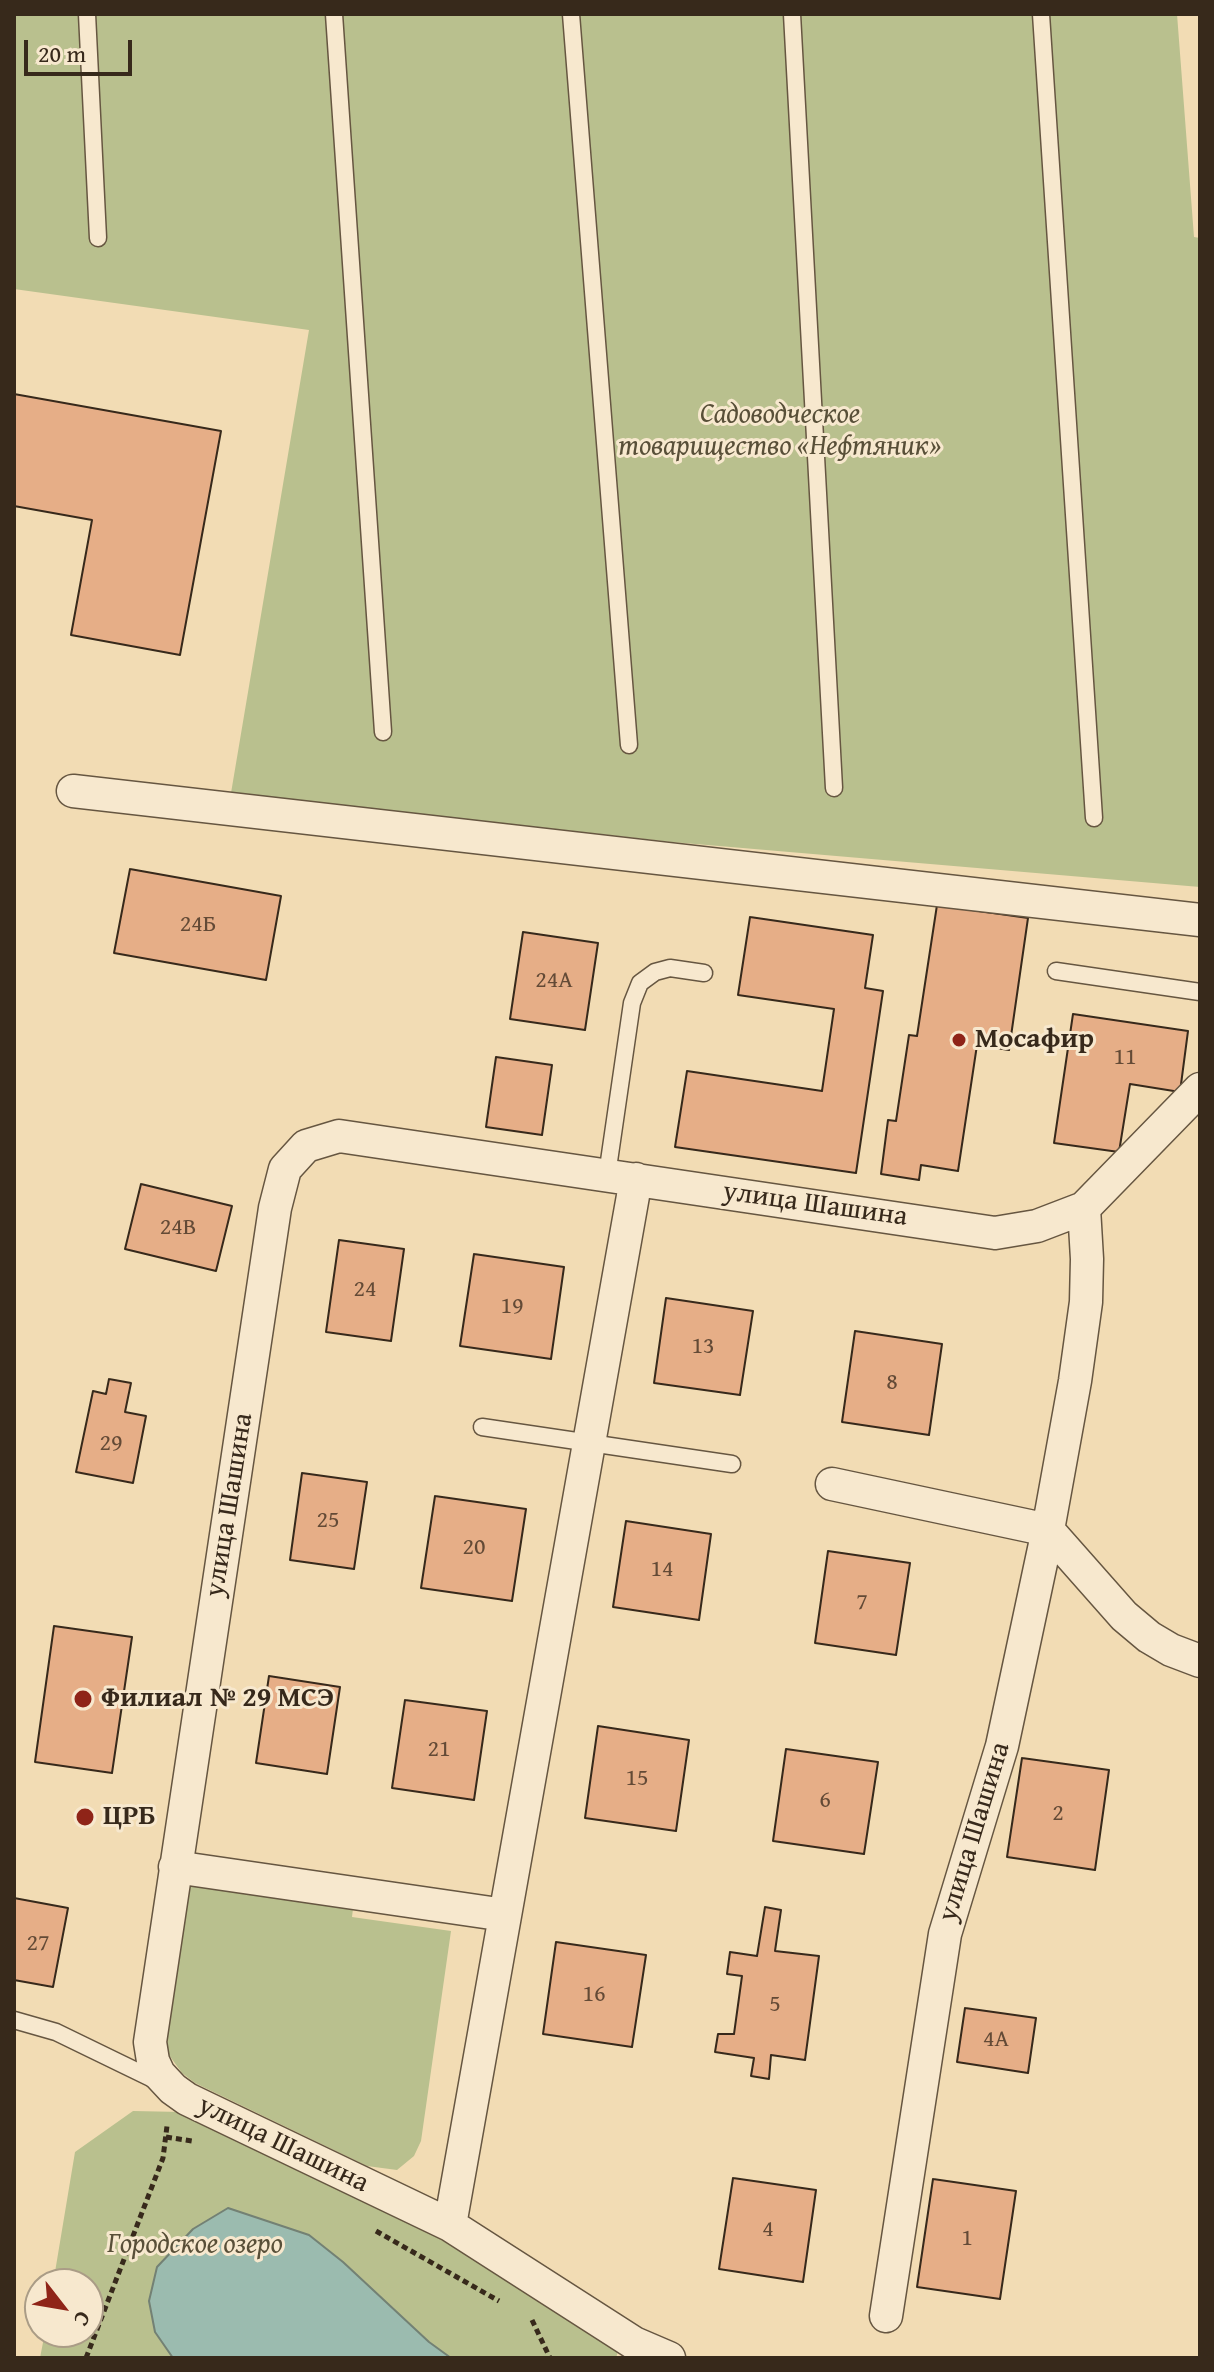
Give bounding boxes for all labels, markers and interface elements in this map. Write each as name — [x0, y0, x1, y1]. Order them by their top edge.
scale bar — [28, 24, 136, 74]
text: 20 m — [38, 36, 86, 71]
park label: Садоводческое товарищество «Нефтяник» — [619, 398, 941, 464]
house number: 24Б — [180, 911, 216, 939]
house number: 24А — [535, 967, 573, 995]
place label: Мосафир — [975, 1023, 1094, 1057]
marker: Мосафир — [950, 1031, 968, 1049]
house number: 11 — [1113, 1044, 1137, 1072]
street label: улица Шашина — [721, 1175, 909, 1235]
house number: 24В — [160, 1214, 196, 1242]
house number: 24 — [353, 1276, 377, 1304]
house number: 19 — [500, 1293, 524, 1321]
house number: 13 — [691, 1333, 715, 1361]
house number: 8 — [886, 1369, 898, 1397]
street label: улица Шашина — [199, 1411, 261, 1599]
house number: 29 — [99, 1430, 123, 1458]
house number: 25 — [316, 1507, 340, 1535]
house number: 20 — [462, 1534, 486, 1562]
house number: 14 — [650, 1556, 674, 1584]
house number: 7 — [856, 1589, 868, 1617]
place label: Филиал № 29 МСЭ — [101, 1682, 334, 1716]
marker: Филиал № 29 МСЭ — [72, 1688, 94, 1710]
house number: 21 — [427, 1736, 451, 1764]
street label: улица Шашина — [932, 1738, 1018, 1926]
house number: 15 — [625, 1765, 649, 1793]
house number: 6 — [819, 1787, 831, 1815]
place label: ЦРБ — [103, 1800, 156, 1834]
house number: 2 — [1052, 1800, 1064, 1828]
marker: ЦРБ — [74, 1806, 96, 1828]
house number: 27 — [26, 1930, 50, 1958]
house number: 16 — [582, 1981, 606, 2009]
house number: 5 — [769, 1991, 781, 2019]
house number: 4А — [983, 2026, 1009, 2054]
street label: улица Шашина — [192, 2089, 374, 2201]
house number: 4 — [762, 2216, 774, 2244]
house number: 1 — [961, 2225, 973, 2253]
park label: Городское озеро — [107, 2228, 283, 2262]
north arrow — [24, 2268, 104, 2348]
text: С — [66, 2306, 100, 2333]

